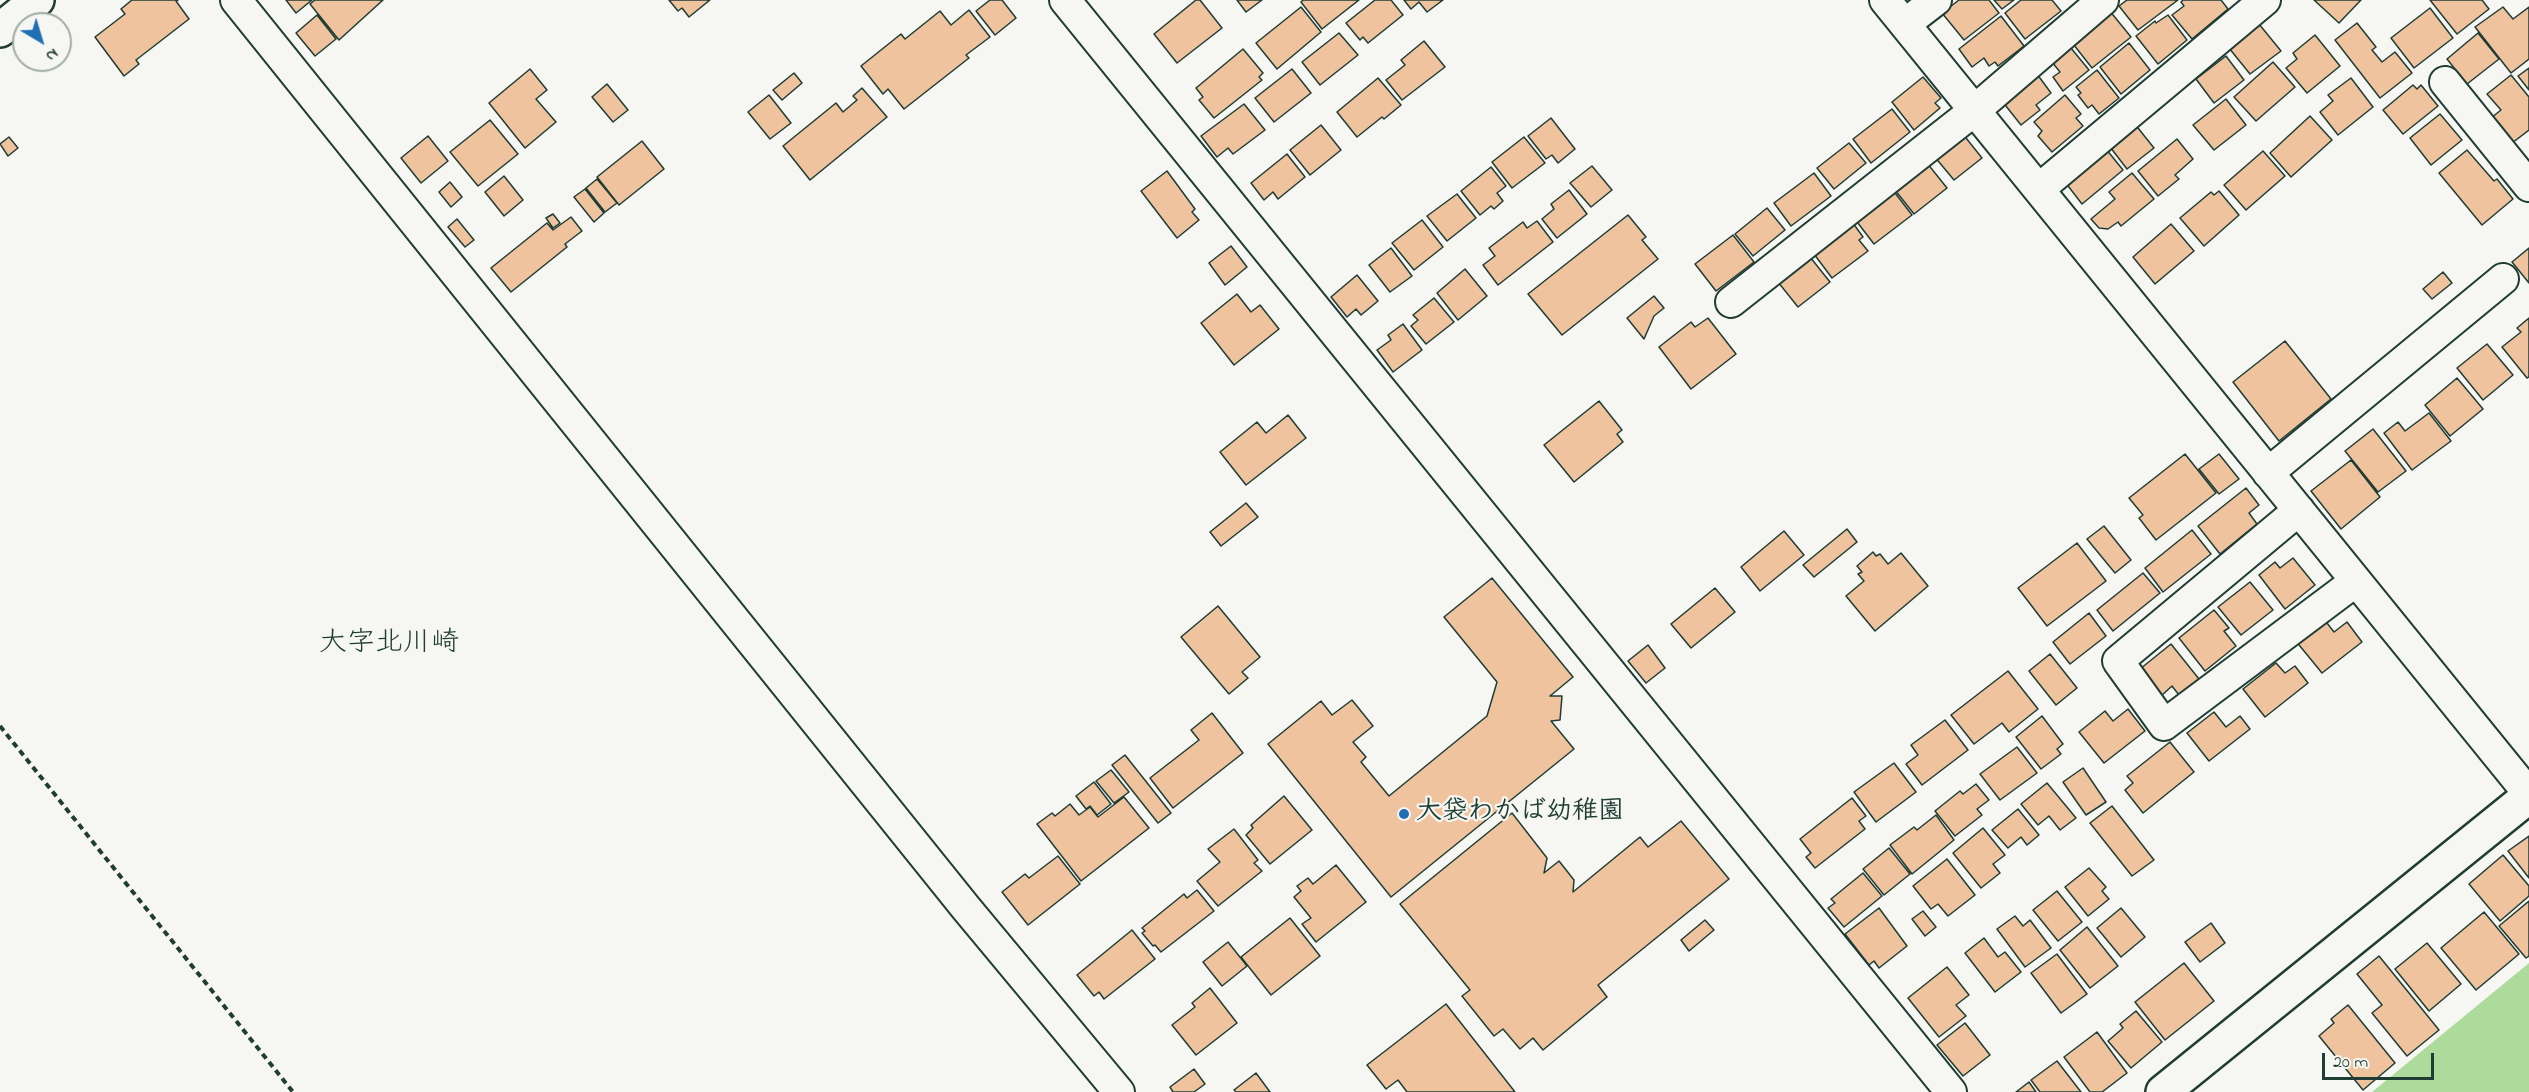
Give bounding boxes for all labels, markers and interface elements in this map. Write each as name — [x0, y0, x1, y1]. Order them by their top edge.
north arrow — [12, 12, 72, 72]
text: N — [40, 42, 63, 67]
district label: 大字北川崎 — [319, 628, 459, 662]
place label: 大袋わかば幼稚園 — [1416, 798, 1624, 830]
marker: 大袋わかば幼稚園 — [1397, 807, 1411, 821]
scale bar — [2325, 1041, 2438, 1079]
text: 20 m — [2333, 1050, 2368, 1076]

